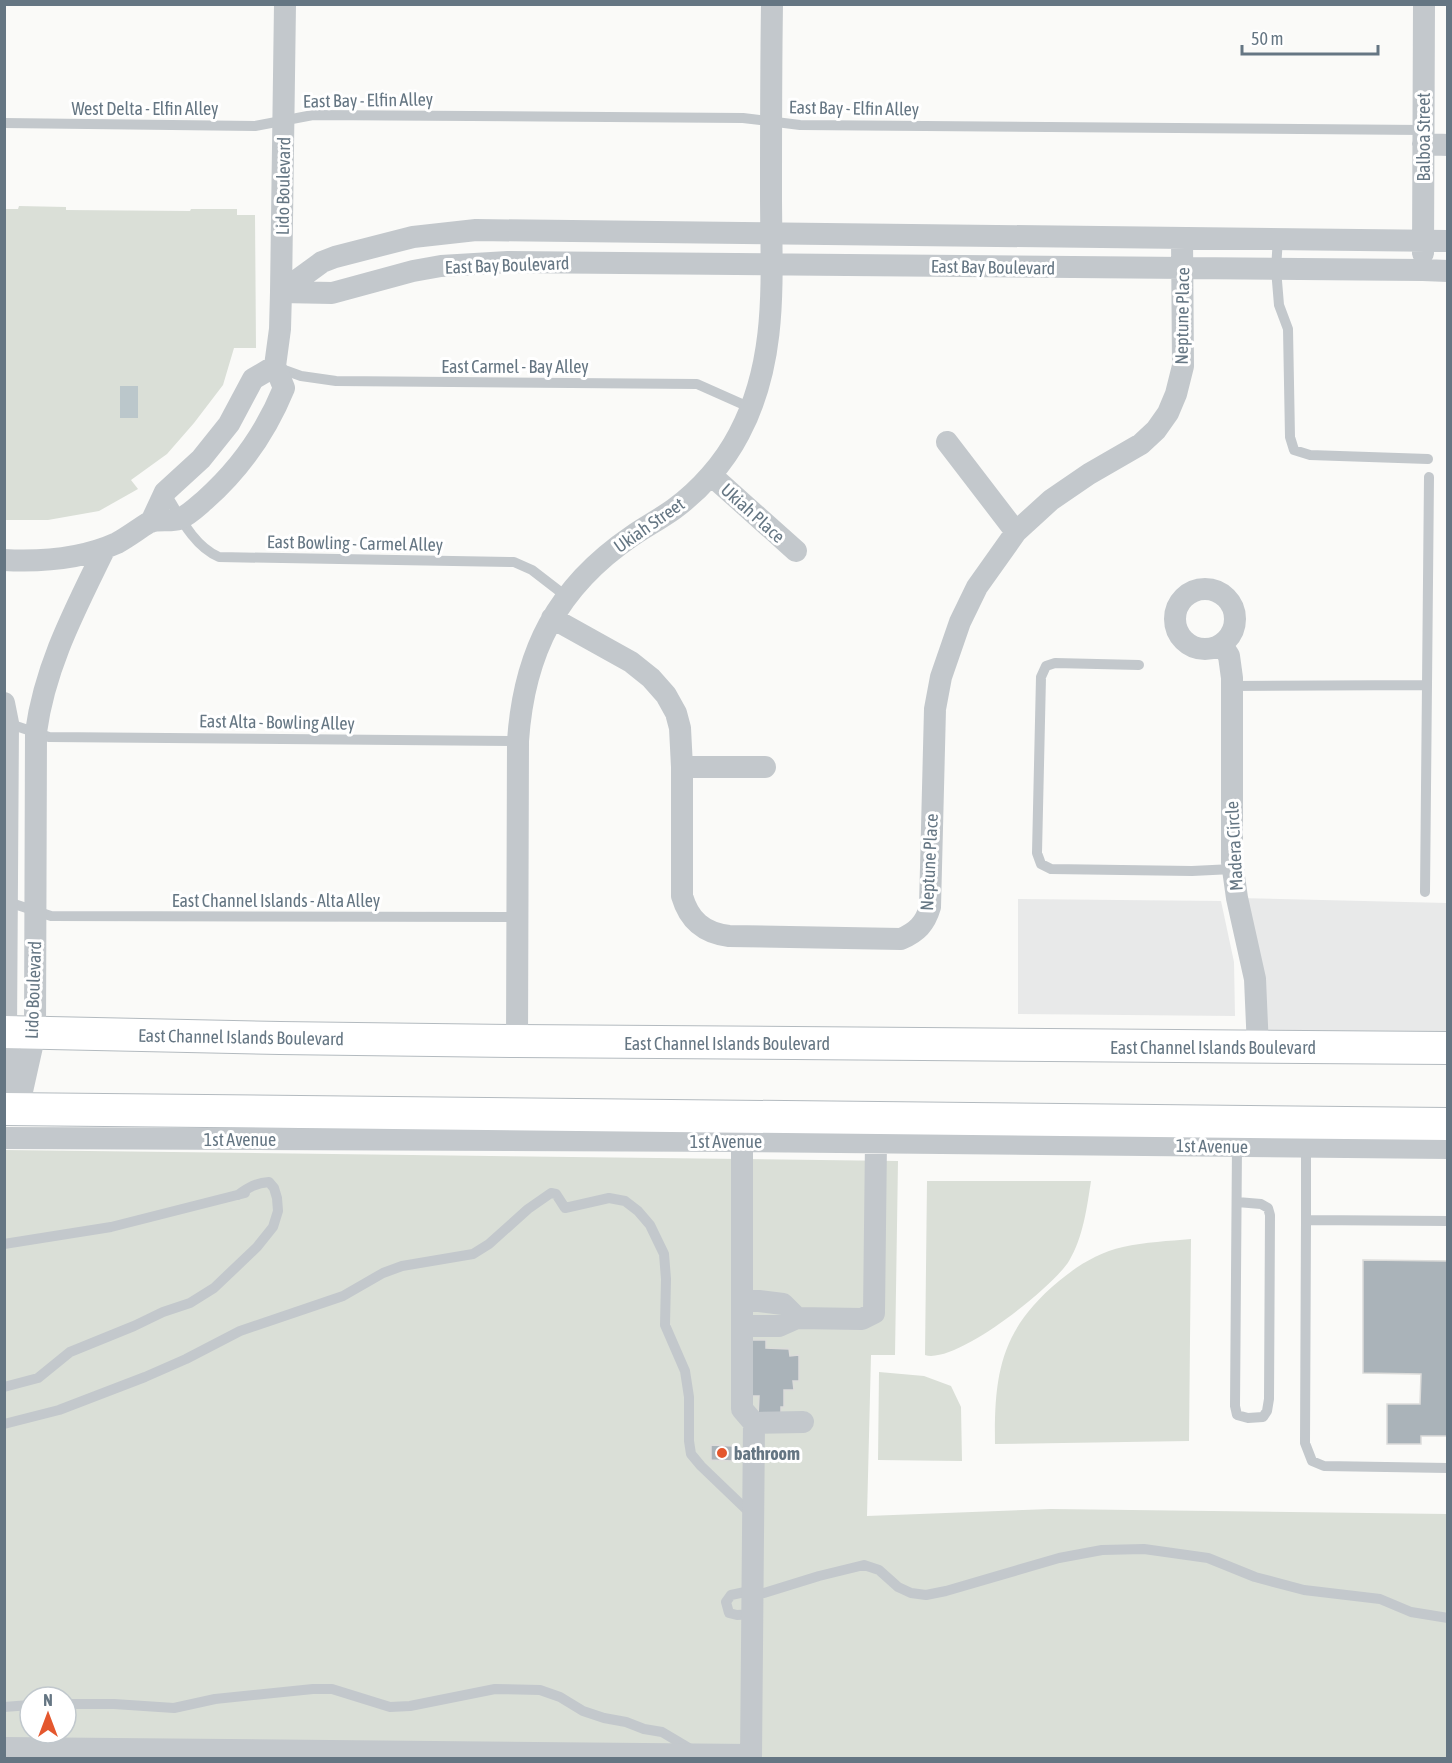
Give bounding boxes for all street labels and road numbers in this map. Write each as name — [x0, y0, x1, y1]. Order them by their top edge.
street label: East Bay - Elfin Alley — [303, 88, 433, 112]
street label: Balboa Street — [1413, 93, 1434, 182]
street label: East Bay - Elfin Alley — [789, 96, 919, 120]
street label: West Delta - Elfin Alley — [71, 98, 219, 119]
street label: Lido Boulevard — [272, 137, 294, 235]
street label: East Bay Boulevard — [444, 252, 570, 278]
street label: East Bay Boulevard — [931, 255, 1055, 279]
street label: Neptune Place — [1171, 267, 1193, 365]
street label: East Carmel - Bay Alley — [441, 356, 589, 377]
street label: Ukiah Place — [717, 479, 789, 547]
street label: Ukiah Street — [610, 493, 688, 557]
street label: East Bowling - Carmel Alley — [267, 531, 443, 555]
street label: East Alta - Bowling Alley — [199, 710, 355, 734]
street label: Madera Circle — [1221, 801, 1247, 891]
street label: Neptune Place — [916, 813, 942, 911]
street label: East Channel Islands - Alta Alley — [172, 890, 380, 911]
street label: Lido Boulevard — [21, 941, 45, 1039]
street label: East Channel Islands Boulevard — [138, 1025, 344, 1049]
street label: East Channel Islands Boulevard — [624, 1033, 830, 1054]
street label: East Channel Islands Boulevard — [1110, 1037, 1316, 1058]
street label: 1st Avenue — [204, 1129, 276, 1150]
street label: 1st Avenue — [690, 1131, 762, 1152]
street label: 1st Avenue — [1176, 1135, 1248, 1157]

